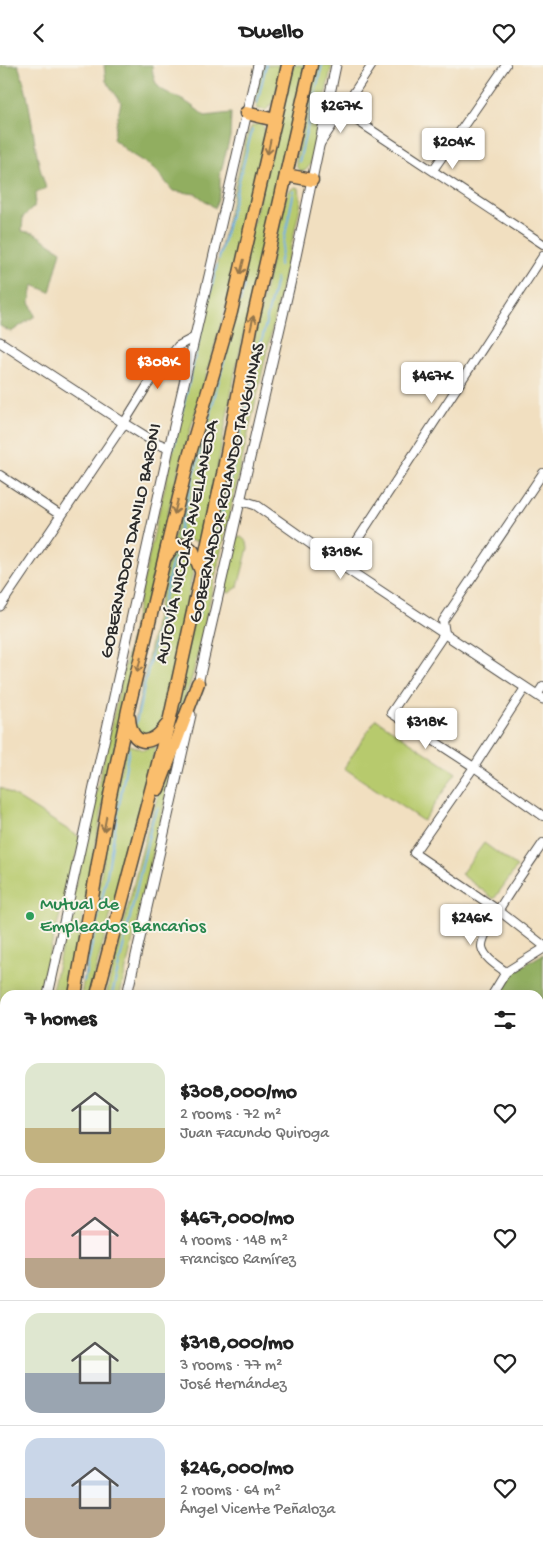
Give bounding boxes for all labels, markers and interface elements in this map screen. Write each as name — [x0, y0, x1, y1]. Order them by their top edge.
icon: back — [25, 19, 53, 47]
icon: heart — [490, 19, 518, 47]
text: Dwello — [240, 20, 303, 46]
pin: $267K — [306, 92, 376, 134]
text: $267K — [321, 98, 361, 117]
pin: $204K — [418, 127, 488, 170]
text: $204K — [433, 134, 473, 153]
one-way arrow — [264, 138, 273, 154]
one-way arrow — [237, 259, 246, 275]
one-way arrow — [248, 315, 257, 331]
street label: GOBERNADOR ROLANDO TAUGUINAS — [185, 341, 271, 625]
pin: $308K — [123, 347, 193, 390]
text: $308K — [137, 354, 179, 373]
pin: $467K — [397, 361, 467, 404]
text: $467K — [412, 368, 452, 387]
street label: AUTOVÍA NICOLÁS AVELLANEDA — [151, 416, 225, 666]
street label: GOBERNADOR DANILO BARONI — [96, 421, 168, 661]
one-way arrow — [171, 499, 180, 515]
pin: $318K — [306, 537, 376, 580]
text: $318K — [321, 544, 361, 563]
one-way arrow — [134, 657, 143, 673]
pin: $318K — [391, 707, 461, 750]
text: $318K — [406, 714, 446, 733]
one-way arrow — [100, 816, 110, 832]
place label: Mutual de Empleados Bancarios — [40, 894, 207, 939]
pin: $246K — [436, 903, 506, 946]
marker: Mutual de Empleados Bancarios — [24, 910, 36, 922]
text: $246K — [451, 910, 491, 929]
icon: filters — [491, 1006, 519, 1034]
text: 7 homes — [25, 1008, 97, 1033]
text: $308,000/mo — [180, 1081, 297, 1106]
icon: home — [65, 1083, 125, 1143]
icon: heart — [491, 1099, 519, 1127]
text: 2 rooms · 72 m² — [180, 1106, 281, 1125]
text: Juan Facundo Quiroga — [180, 1125, 329, 1144]
text: $467,000/mo — [180, 1207, 294, 1232]
icon: home — [65, 1208, 125, 1268]
icon: heart — [491, 1224, 519, 1252]
text: 4 rooms · 148 m² — [180, 1232, 288, 1251]
text: Francisco Ramírez — [180, 1251, 296, 1270]
text: $318,000/mo — [180, 1332, 294, 1357]
icon: home — [65, 1333, 125, 1393]
icon: heart — [491, 1349, 519, 1377]
text: 3 rooms · 77 m² — [180, 1357, 282, 1376]
text: José Hernández — [180, 1376, 287, 1395]
text: $246,000/mo — [180, 1457, 294, 1482]
icon: home — [65, 1458, 125, 1518]
icon: heart — [491, 1474, 519, 1502]
text: 2 rooms · 64 m² — [180, 1482, 281, 1501]
text: Ángel Vicente Peñaloza — [180, 1501, 335, 1520]

